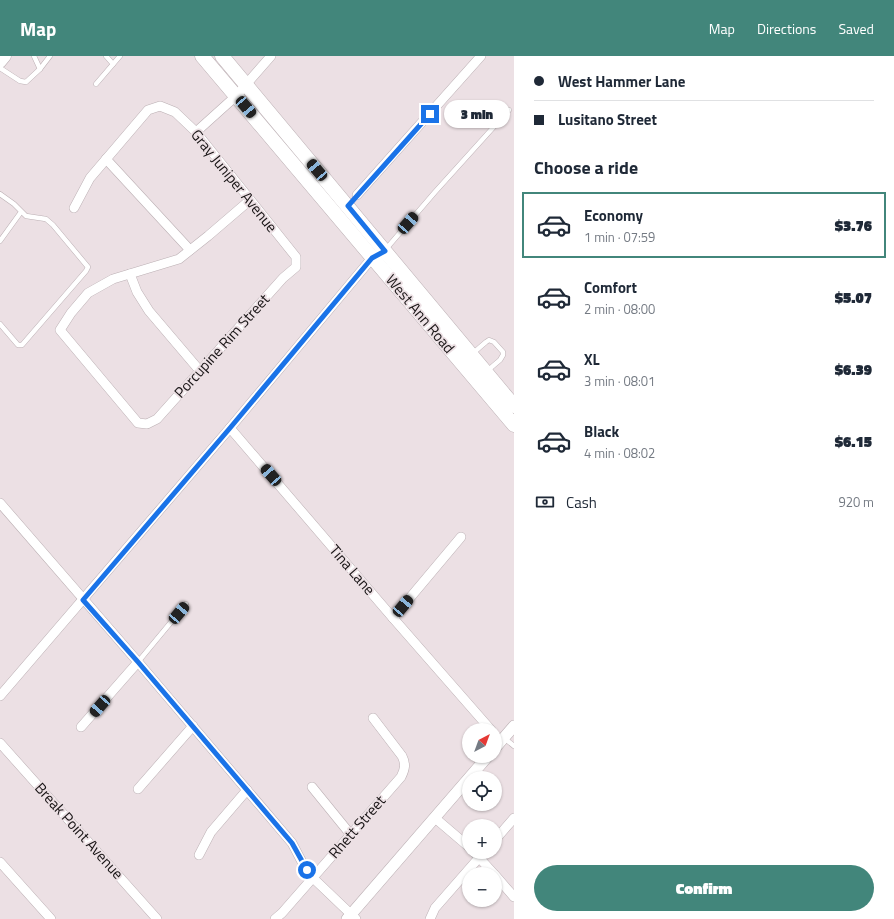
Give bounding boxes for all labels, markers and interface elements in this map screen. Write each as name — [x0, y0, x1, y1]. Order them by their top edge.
text: Map — [20, 14, 56, 43]
text: Map — [709, 18, 735, 39]
text: Directions — [757, 18, 816, 39]
text: Saved — [838, 18, 874, 39]
text: West Hammer Lane — [558, 70, 685, 93]
car — [234, 94, 258, 120]
callout: 3 min — [444, 100, 510, 128]
text: 3 min — [461, 104, 493, 124]
route end — [421, 105, 439, 123]
text: Lusitano Street — [558, 108, 657, 131]
street label: Gray Juniper Avenue — [186, 124, 283, 237]
text: Choose a ride — [534, 154, 638, 181]
car — [305, 157, 329, 183]
text: Economy — [584, 204, 643, 227]
icon: car — [536, 207, 572, 243]
car — [396, 210, 420, 236]
text: $3.76 — [835, 214, 872, 237]
text: 1 min · 07:59 — [584, 227, 655, 247]
street label: West Ann Road — [380, 269, 460, 358]
text: Comfort — [584, 276, 637, 299]
icon: car — [536, 279, 572, 315]
text: $5.07 — [835, 286, 872, 309]
street label: Porcupine Rim Street — [168, 288, 275, 403]
text: 2 min · 08:00 — [584, 299, 655, 319]
text: XL — [584, 348, 600, 371]
icon: car — [536, 351, 572, 387]
text: $6.39 — [835, 358, 872, 381]
text: 3 min · 08:01 — [584, 371, 655, 391]
text: Black — [584, 420, 619, 443]
icon: car — [536, 423, 572, 459]
text: $6.15 — [835, 430, 872, 453]
text: 4 min · 08:02 — [584, 443, 655, 463]
car — [259, 462, 283, 488]
icon: cash — [534, 491, 556, 513]
text: Cash — [566, 491, 597, 514]
text: 920 m — [838, 492, 874, 512]
street label: Tina Lane — [324, 539, 381, 600]
car — [391, 593, 415, 619]
car — [167, 600, 191, 626]
car — [88, 693, 112, 719]
north arrow — [462, 723, 502, 763]
map controls — [462, 723, 502, 907]
button: locate — [462, 771, 502, 811]
street label: Break Point Avenue — [30, 777, 129, 884]
street label: Rhett Street — [323, 789, 391, 863]
button: + — [462, 819, 502, 859]
route start — [298, 861, 316, 879]
button: Confirm — [534, 865, 874, 911]
button: − — [462, 867, 502, 907]

